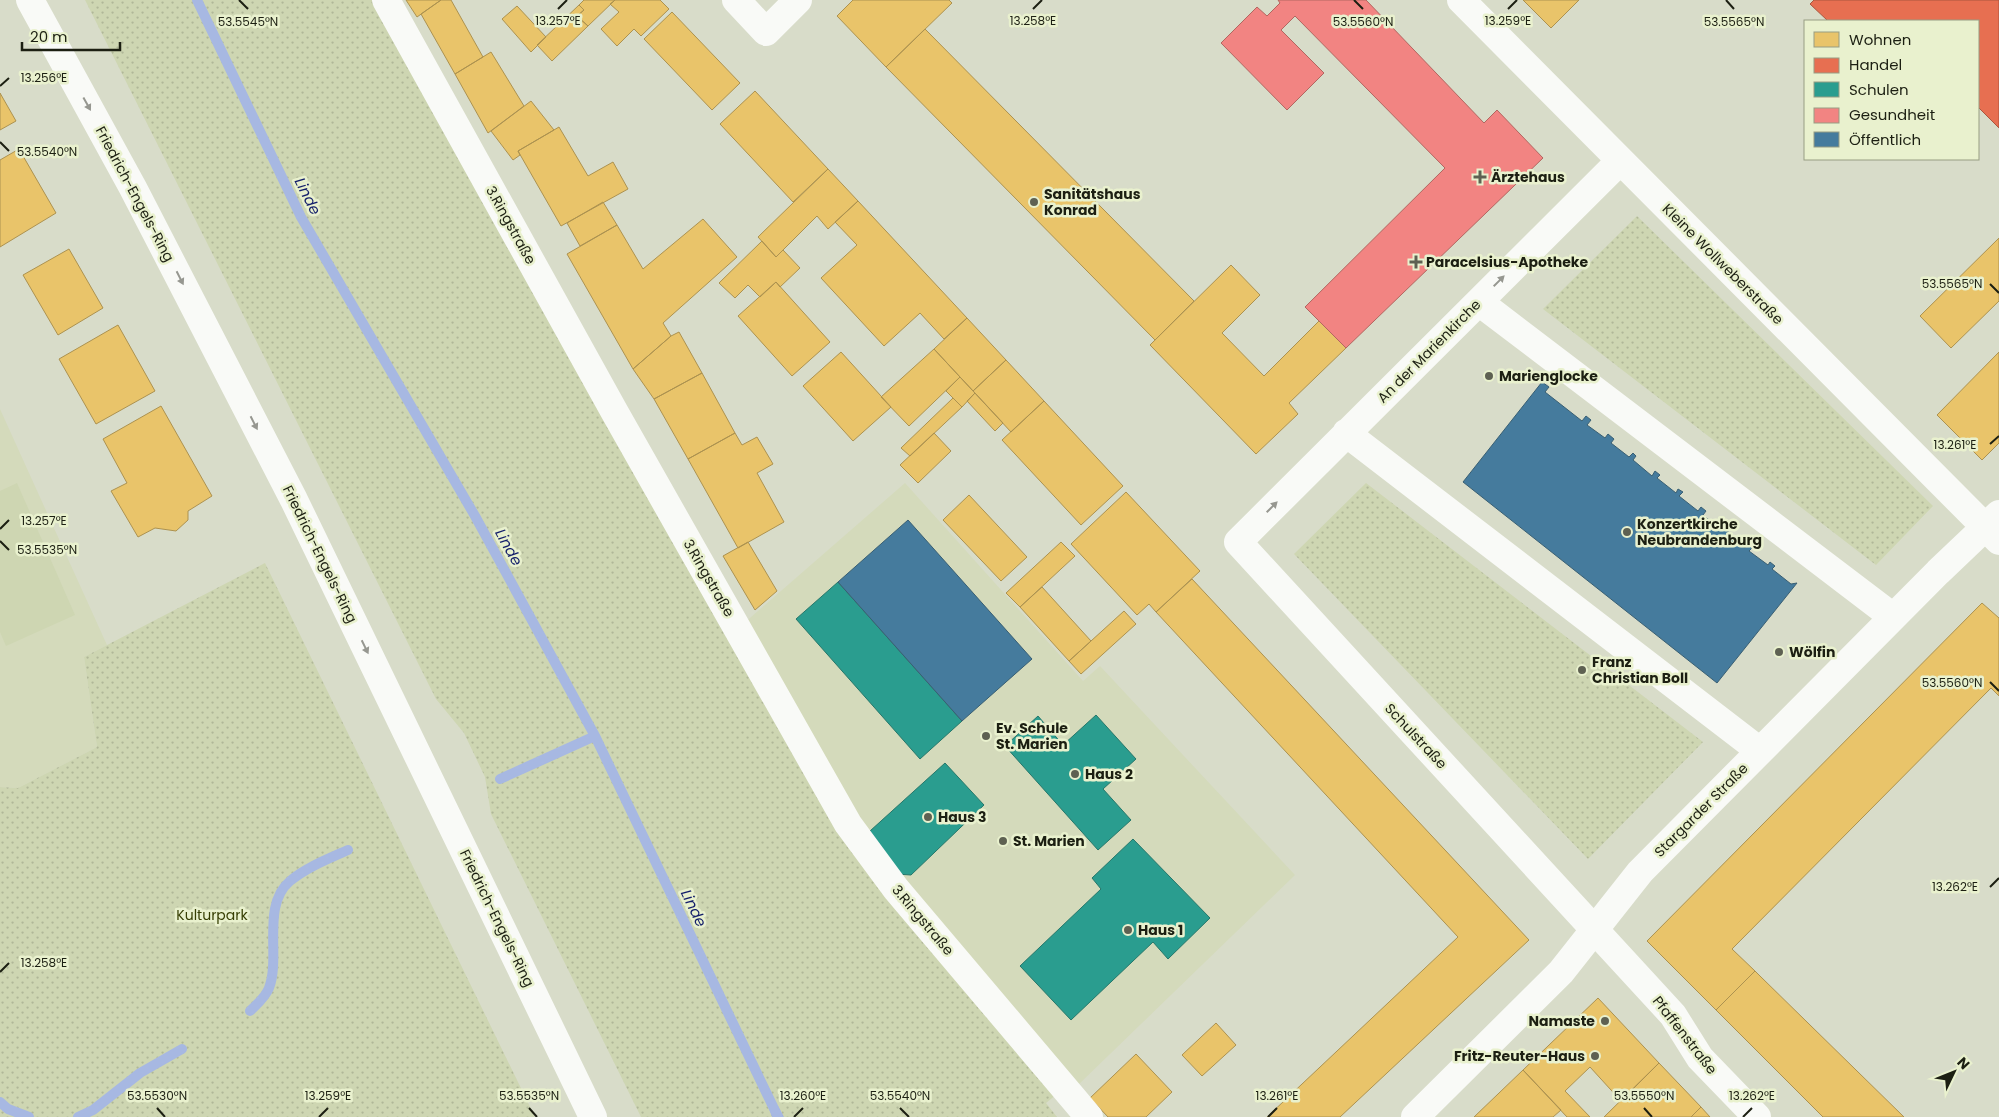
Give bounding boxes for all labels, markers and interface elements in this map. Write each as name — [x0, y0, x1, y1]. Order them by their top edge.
text: 13.257°E — [535, 12, 581, 29]
text: 13.258°E — [1010, 12, 1056, 29]
text: 13.259°E — [1485, 12, 1531, 29]
text: 53.5545°N — [218, 13, 278, 30]
text: 53.5560°N — [1333, 13, 1393, 30]
text: 53.5565°N — [1704, 13, 1764, 30]
scale bar — [22, 20, 120, 52]
legend — [1804, 20, 1979, 160]
text: 20 m — [30, 26, 68, 47]
text: Wohnen — [1849, 29, 1911, 50]
text: Handel — [1849, 54, 1902, 75]
text: 13.256°E — [21, 69, 67, 86]
text: Schulen — [1849, 79, 1909, 100]
one-way arrow — [82, 98, 91, 111]
text: Gesundheit — [1849, 104, 1935, 125]
street label: Friedrich-Engels-Ring — [91, 123, 179, 265]
text: Öffentlich — [1849, 129, 1921, 150]
text: 53.5540°N — [17, 143, 77, 160]
place label: Ärztehaus — [1491, 167, 1565, 187]
marker: Ärztehaus — [1473, 170, 1487, 184]
water label: Linde — [290, 174, 326, 218]
street label: 3.Ringstraße — [481, 182, 541, 268]
place label: Sanitätshaus Konrad — [1044, 184, 1141, 220]
marker: Sanitätshaus Konrad — [1028, 196, 1040, 208]
street label: Kleine Wollweberstraße — [1658, 199, 1788, 329]
place label: Paracelsius-Apotheke — [1426, 252, 1588, 272]
marker: Paracelsius-Apotheke — [1410, 256, 1422, 268]
one-way arrow — [176, 271, 184, 286]
text: 53.5565°N — [1922, 275, 1982, 292]
one-way arrow — [1493, 276, 1505, 288]
street label: An der Marienkirche — [1373, 295, 1485, 407]
place label: Marienglocke — [1499, 366, 1598, 386]
marker: Marienglocke — [1483, 370, 1495, 382]
one-way arrow — [250, 416, 258, 430]
text: 13.261°E — [1934, 436, 1976, 453]
street label: Friedrich-Engels-Ring — [278, 482, 362, 626]
one-way arrow — [1266, 501, 1278, 513]
text: 13.257°E — [21, 512, 67, 529]
place label: Konzertkirche Neubrandenburg — [1637, 514, 1762, 550]
water label: Linde — [490, 525, 528, 569]
marker: Konzertkirche Neubrandenburg — [1621, 526, 1633, 538]
street label: 3.Ringstraße — [679, 535, 740, 621]
text: 53.5535°N — [17, 541, 77, 558]
one-way arrow — [361, 640, 369, 654]
place label: Wölfin — [1789, 642, 1835, 662]
marker: Wölfin — [1773, 646, 1785, 658]
place label: Franz Christian Boll — [1592, 652, 1688, 688]
marker: Franz Christian Boll — [1576, 664, 1588, 676]
text: 53.5560°N — [1922, 674, 1982, 691]
street label: Schulstraße — [1380, 699, 1452, 774]
place label: Ev. Schule St. Marien — [996, 718, 1068, 754]
marker: Ev. Schule St. Marien — [980, 730, 992, 742]
street label: Stargarder Straße — [1650, 758, 1753, 861]
place label: Haus 2 — [1085, 764, 1133, 784]
marker: Haus 2 — [1069, 768, 1081, 780]
place label: Haus 3 — [938, 807, 986, 827]
marker: Haus 3 — [922, 811, 934, 823]
place label: St. Marien — [1013, 831, 1085, 851]
marker: St. Marien — [997, 835, 1009, 847]
street label: Friedrich-Engels-Ring — [455, 846, 539, 990]
text: 13.262°E — [1932, 878, 1978, 895]
street label: 3.Ringstraße — [887, 880, 959, 960]
water label: Linde — [676, 886, 712, 930]
park label: Kulturpark — [176, 905, 248, 925]
place label: Haus 1 — [1138, 920, 1183, 940]
marker: Haus 1 — [1122, 924, 1134, 936]
text: 13.258°E — [21, 954, 67, 971]
street label: Pfaffenstraße — [1648, 992, 1722, 1079]
place label: Namaste — [1529, 1011, 1595, 1031]
marker: Namaste — [1599, 1015, 1611, 1027]
place label: Fritz-Reuter-Haus — [1454, 1046, 1585, 1066]
north arrow — [1929, 1047, 1979, 1097]
marker: Fritz-Reuter-Haus — [1589, 1050, 1601, 1062]
text: N — [1953, 1052, 1974, 1074]
text: 53.5530°N — [127, 1087, 187, 1104]
text: 13.259°E — [305, 1087, 351, 1104]
text: 53.5535°N — [499, 1087, 559, 1104]
text: 13.260°E — [780, 1087, 826, 1104]
text: 53.5540°N — [870, 1087, 930, 1104]
text: 13.261°E — [1256, 1087, 1298, 1104]
text: 53.5550°N — [1614, 1087, 1674, 1104]
text: 13.262°E — [1729, 1087, 1775, 1104]

